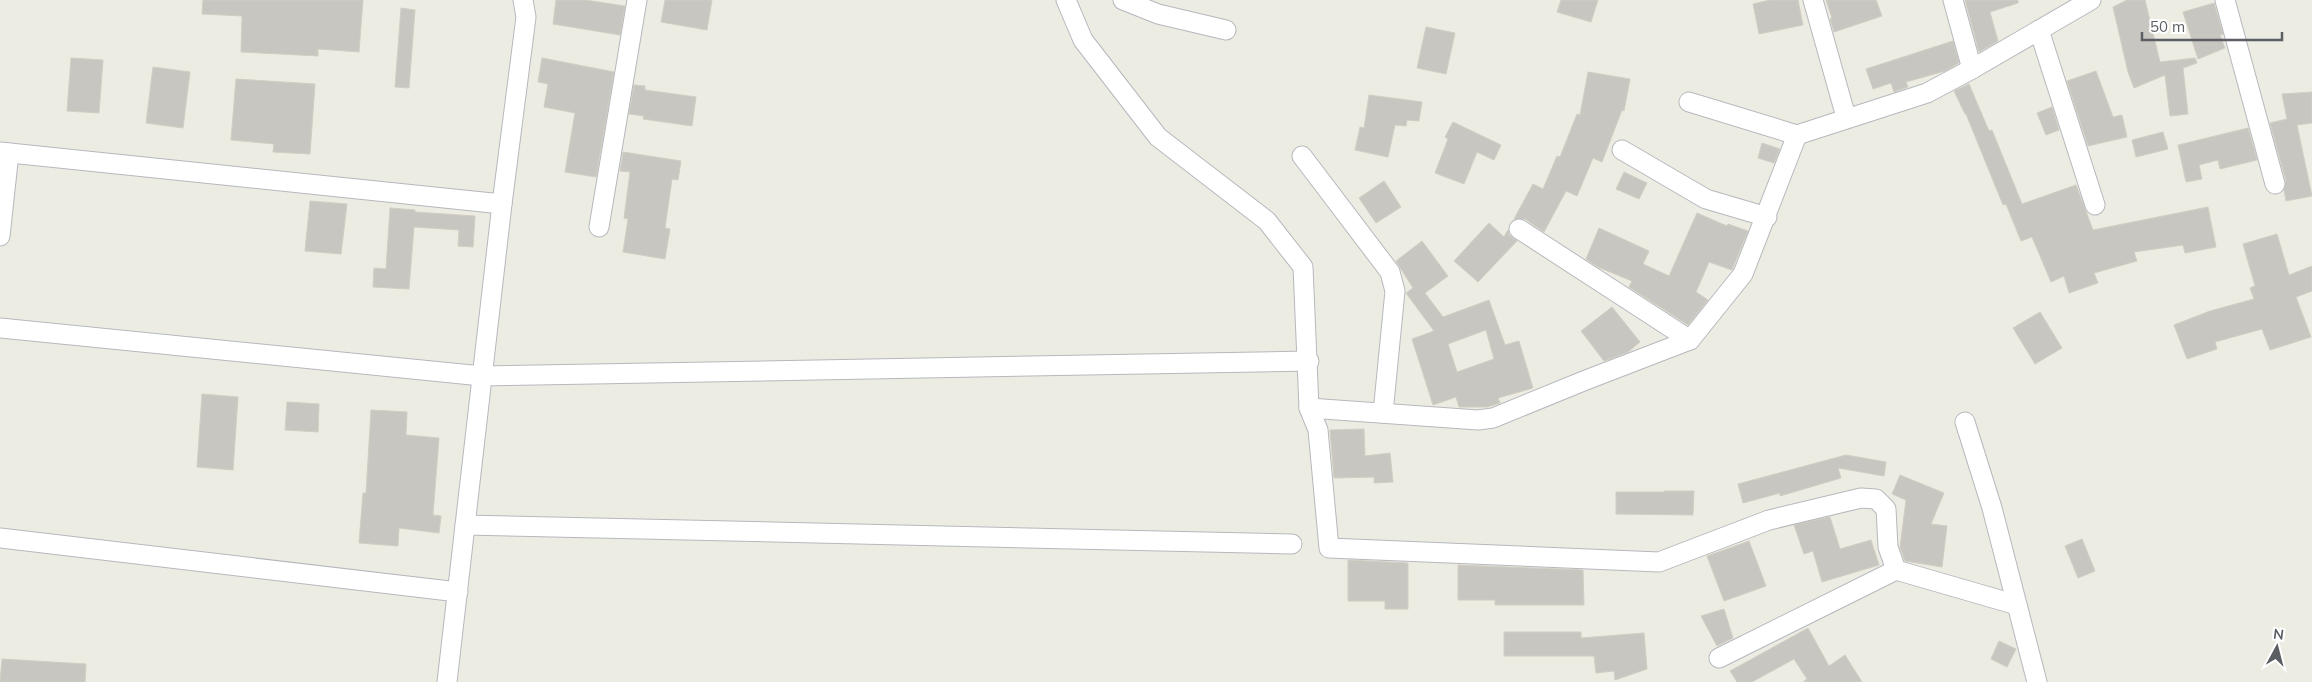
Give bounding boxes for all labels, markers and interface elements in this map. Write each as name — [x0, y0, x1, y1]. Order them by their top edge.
scale bar — [2142, 10, 2282, 42]
text: 50 m — [2150, 17, 2185, 36]
north arrow — [2252, 622, 2302, 672]
text: N — [2272, 625, 2285, 644]

